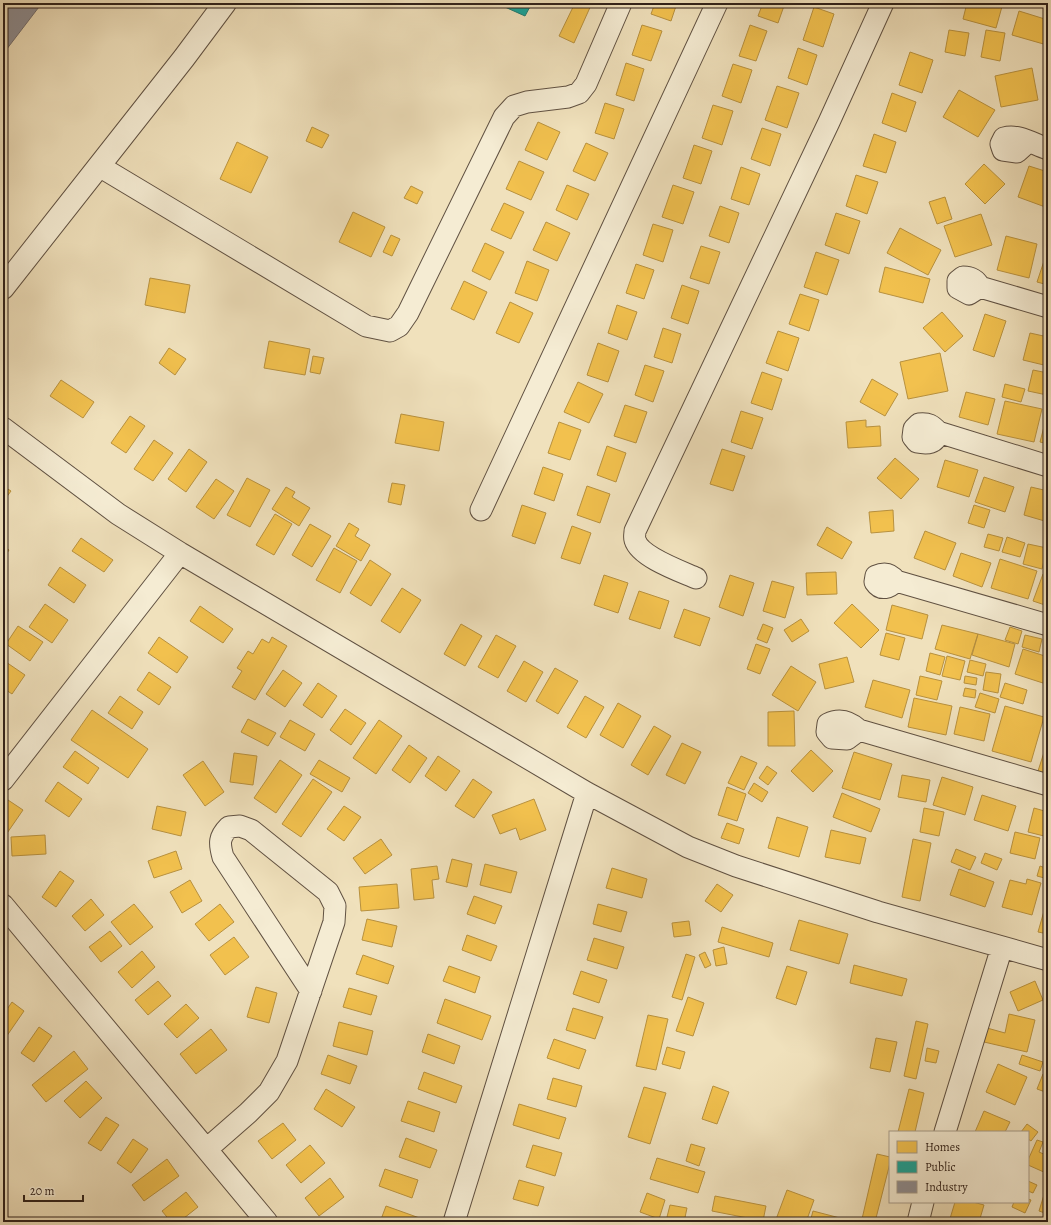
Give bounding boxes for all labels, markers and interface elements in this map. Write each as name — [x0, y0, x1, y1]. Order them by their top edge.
legend — [889, 1131, 1029, 1203]
text: Homes — [925, 1139, 960, 1155]
text: Public — [925, 1159, 956, 1175]
scale bar — [24, 1177, 83, 1203]
text: Industry — [925, 1179, 968, 1195]
text: 20 m — [30, 1183, 54, 1199]

